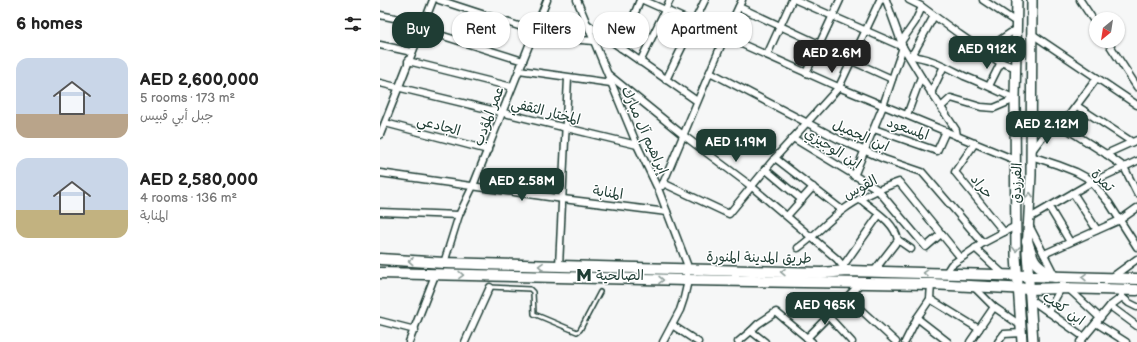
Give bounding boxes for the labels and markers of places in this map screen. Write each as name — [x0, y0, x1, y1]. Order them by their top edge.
pin: AED 912K — [946, 36, 1028, 70]
pin: AED 2.6M — [791, 40, 873, 74]
pin: AED 2.12M — [1001, 111, 1093, 145]
pin: AED 1.19M — [690, 129, 782, 163]
pin: AED 2.58M — [476, 168, 568, 202]
metro station icon: الصالحية — [575, 266, 593, 284]
place label: الصالحية — [596, 267, 644, 284]
pin: AED 965K — [784, 292, 866, 326]

